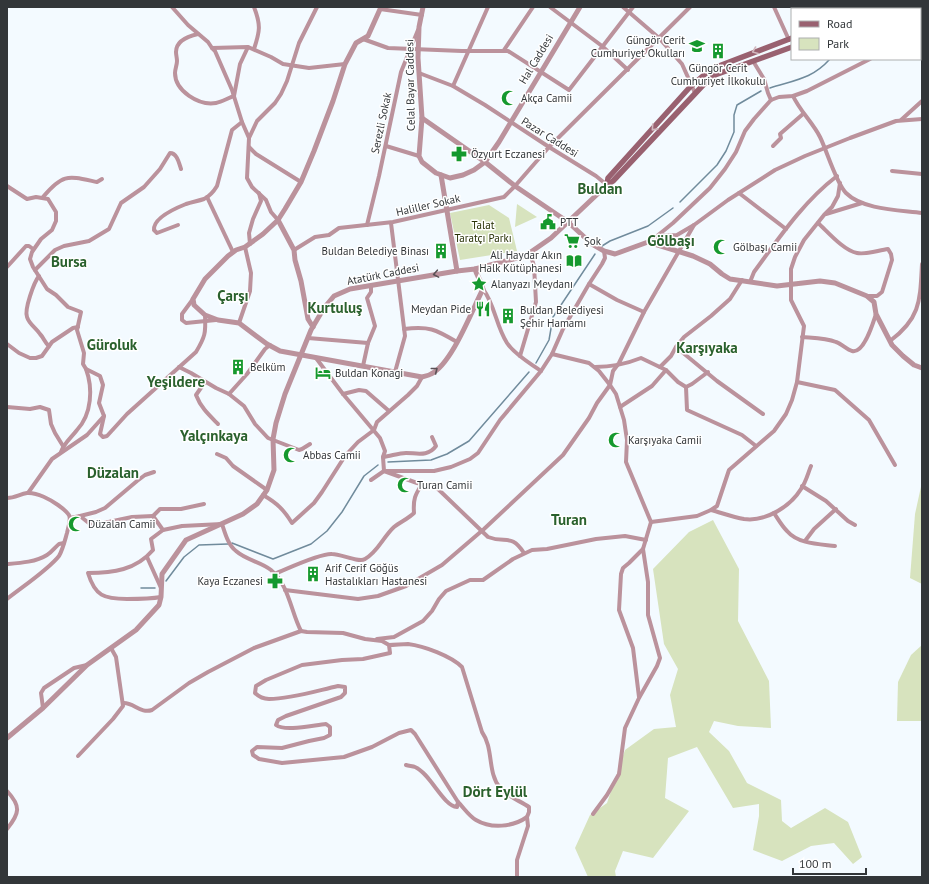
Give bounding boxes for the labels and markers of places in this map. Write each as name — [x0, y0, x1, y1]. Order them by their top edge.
place label: Güngör Cerit Cumhuriyet Okulları — [591, 33, 685, 60]
school or university icon: Güngör Cerit Cumhuriyet Okulları — [688, 37, 706, 55]
building icon: Güngör Cerit Cumhuriyet İlkokulu — [709, 42, 727, 60]
place label: Güngör Cerit Cumhuriyet İlkokulu — [671, 61, 765, 88]
mosque icon: Akça Camii — [500, 89, 518, 107]
place label: Akça Camii — [521, 91, 572, 105]
pharmacy icon: Özyurt Eczanesi — [450, 145, 468, 163]
place label: Özyurt Eczanesi — [471, 147, 545, 161]
public building icon: PTT — [539, 213, 557, 231]
place label: PTT — [560, 215, 578, 229]
supermarket icon: Şok — [563, 232, 581, 250]
place label: Şok — [584, 234, 602, 248]
mosque icon: Gölbaşı Camii — [712, 238, 730, 256]
place label: Gölbaşı Camii — [733, 240, 797, 254]
building icon: Buldan Belediye Binası — [432, 242, 450, 260]
place label: Buldan Belediye Binası — [321, 244, 429, 258]
place label: Ali Haydar Akın Halk Kütüphanesi — [479, 248, 562, 275]
library icon: Ali Haydar Akın Halk Kütüphanesi — [565, 252, 583, 270]
place icon: Alanyazı Meydanı — [470, 275, 488, 293]
place label: Alanyazı Meydanı — [491, 277, 573, 291]
restaurant icon: Meydan Pide — [474, 300, 492, 318]
place label: Meydan Pide — [411, 302, 471, 316]
place label: Buldan Belediyesi Şehir Hamamı — [520, 303, 604, 330]
building icon: Buldan Belediyesi Şehir Hamamı — [499, 307, 517, 325]
building icon: Belküm — [229, 358, 247, 376]
place label: Belküm — [250, 360, 285, 374]
hotel icon: Buldan Konagi — [314, 364, 332, 382]
place label: Buldan Konagi — [335, 366, 403, 380]
mosque icon: Karşıyaka Camii — [607, 431, 625, 449]
place label: Karşıyaka Camii — [628, 433, 702, 447]
mosque icon: Abbas Camii — [282, 446, 300, 464]
place label: Abbas Camii — [303, 448, 361, 462]
mosque icon: Turan Camii — [396, 476, 414, 494]
place label: Turan Camii — [417, 478, 472, 492]
mosque icon: Düzalan Camii — [67, 515, 85, 533]
place label: Düzalan Camii — [88, 517, 156, 531]
place label: Arif Cerif Göğüs Hastalıkları Hastanesi — [325, 561, 427, 588]
building icon: Arif Cerif Göğüs Hastalıkları Hastanesi — [304, 565, 322, 583]
pharmacy icon: Kaya Eczanesi — [266, 572, 284, 590]
place label: Kaya Eczanesi — [197, 574, 263, 588]

